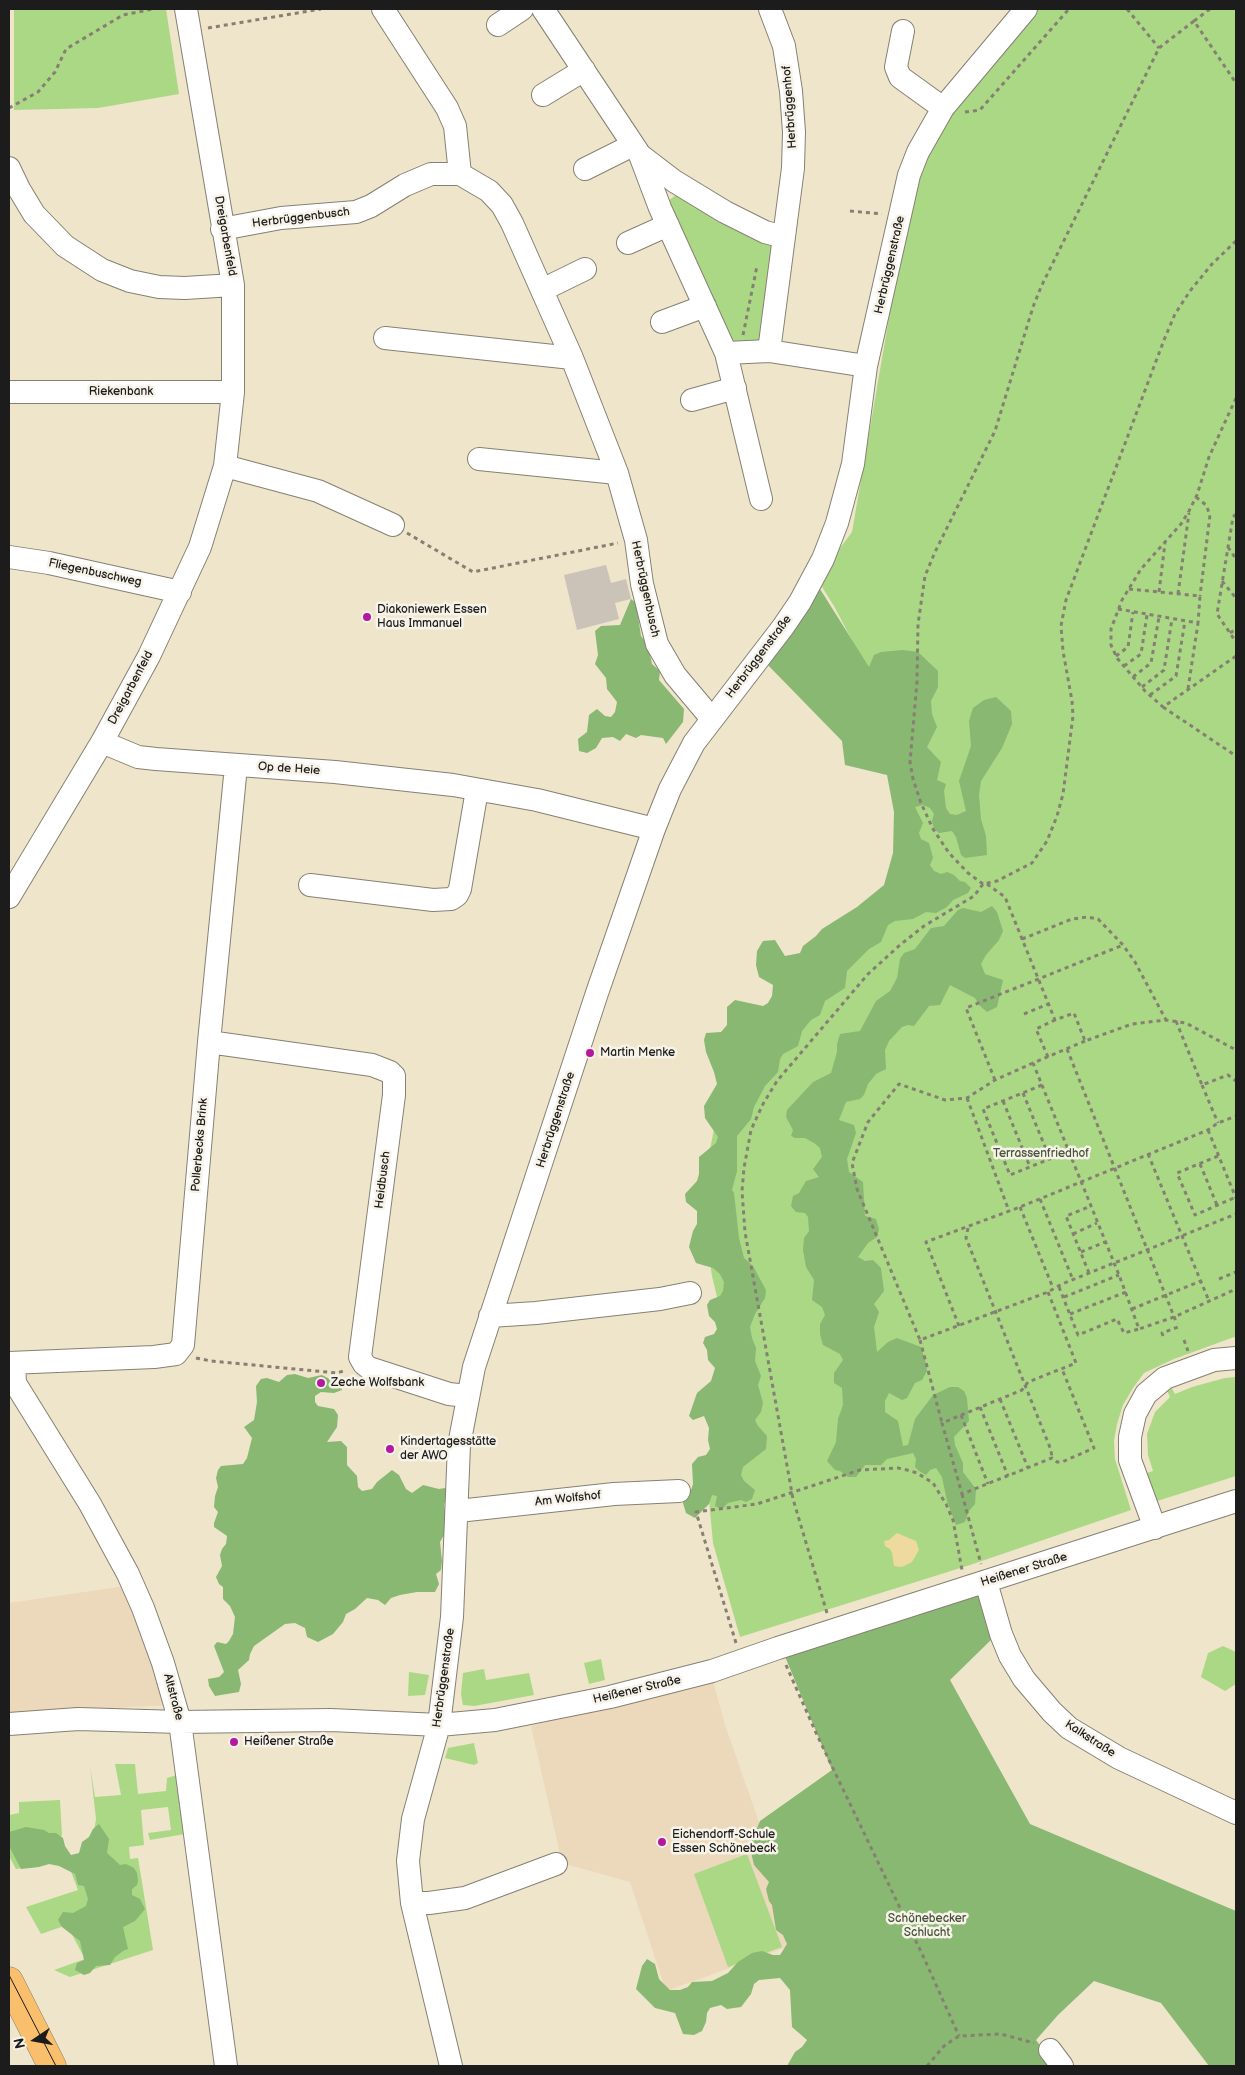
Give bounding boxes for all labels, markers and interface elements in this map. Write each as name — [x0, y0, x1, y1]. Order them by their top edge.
street label: Herbrüggenhof — [780, 65, 800, 149]
street label: Dreigarbenfeld — [211, 195, 239, 277]
street label: Herbrüggenbusch — [251, 205, 351, 231]
street label: Herbrüggenstraße — [872, 215, 908, 315]
street label: Riekenbank — [89, 385, 153, 399]
street label: Herbrüggenbusch — [628, 539, 662, 639]
street label: Fliegenbuschweg — [47, 556, 143, 590]
place label: Diakoniewerk Essen Haus Immanuel — [377, 603, 487, 631]
marker: Diakoniewerk Essen Haus Immanuel — [361, 611, 373, 623]
street label: Herbrüggenstraße — [723, 613, 795, 701]
street label: Dreigarbenfeld — [106, 649, 156, 727]
street label: Op de Heie — [257, 760, 321, 778]
place label: Martin Menke — [600, 1046, 675, 1060]
marker: Martin Menke — [584, 1047, 596, 1059]
street label: Herbrüggenstraße — [534, 1070, 578, 1170]
street label: Pollerbecks Brink — [189, 1098, 211, 1192]
park label: Terrassenfriedhof — [993, 1147, 1089, 1161]
street label: Heidbusch — [372, 1150, 394, 1210]
place label: Zeche Wolfsbank — [331, 1376, 424, 1390]
marker: Zeche Wolfsbank — [315, 1377, 327, 1389]
place label: Kindertagesstätte der AWO — [400, 1435, 496, 1463]
marker: Kindertagesstätte der AWO — [384, 1443, 396, 1455]
street label: Am Wolfshof — [534, 1488, 602, 1510]
street label: Heißener Straße — [979, 1550, 1069, 1590]
street label: Herbrüggenstraße — [430, 1627, 458, 1729]
street label: Altstraße — [160, 1672, 186, 1722]
street label: Heißener Straße — [592, 1673, 682, 1707]
street label: Kalkstraße — [1062, 1717, 1118, 1761]
place label: Heißener Straße — [244, 1735, 334, 1749]
marker: Heißener Straße — [228, 1736, 240, 1748]
place label: Eichendorff-Schule Essen Schönebeck — [672, 1828, 776, 1856]
marker: Eichendorff-Schule Essen Schönebeck — [656, 1836, 668, 1848]
park label: Schönebecker Schlucht — [888, 1912, 966, 1940]
north arrow — [10, 2015, 60, 2065]
text: N — [10, 2036, 29, 2050]

